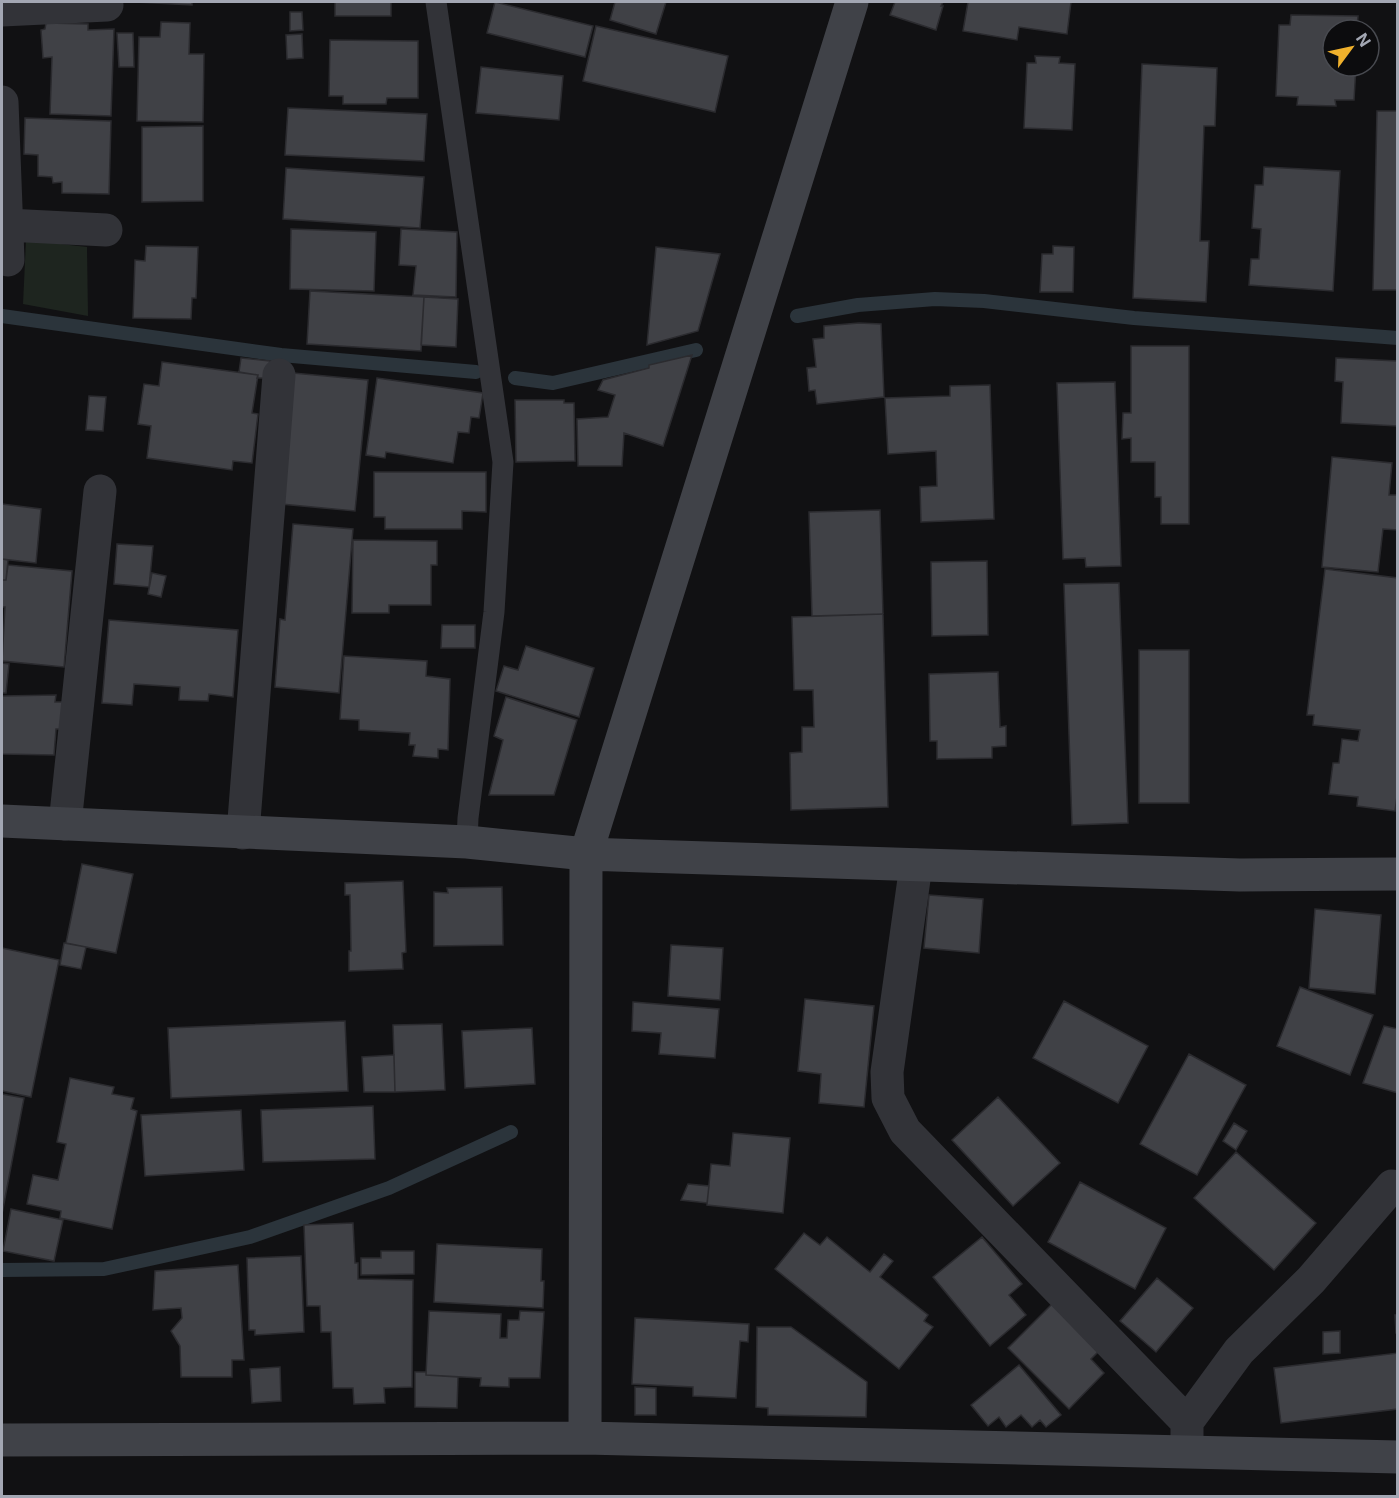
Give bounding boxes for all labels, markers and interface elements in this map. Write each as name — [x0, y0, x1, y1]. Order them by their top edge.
north arrow — [1321, 18, 1381, 78]
text: N — [1352, 29, 1375, 50]

